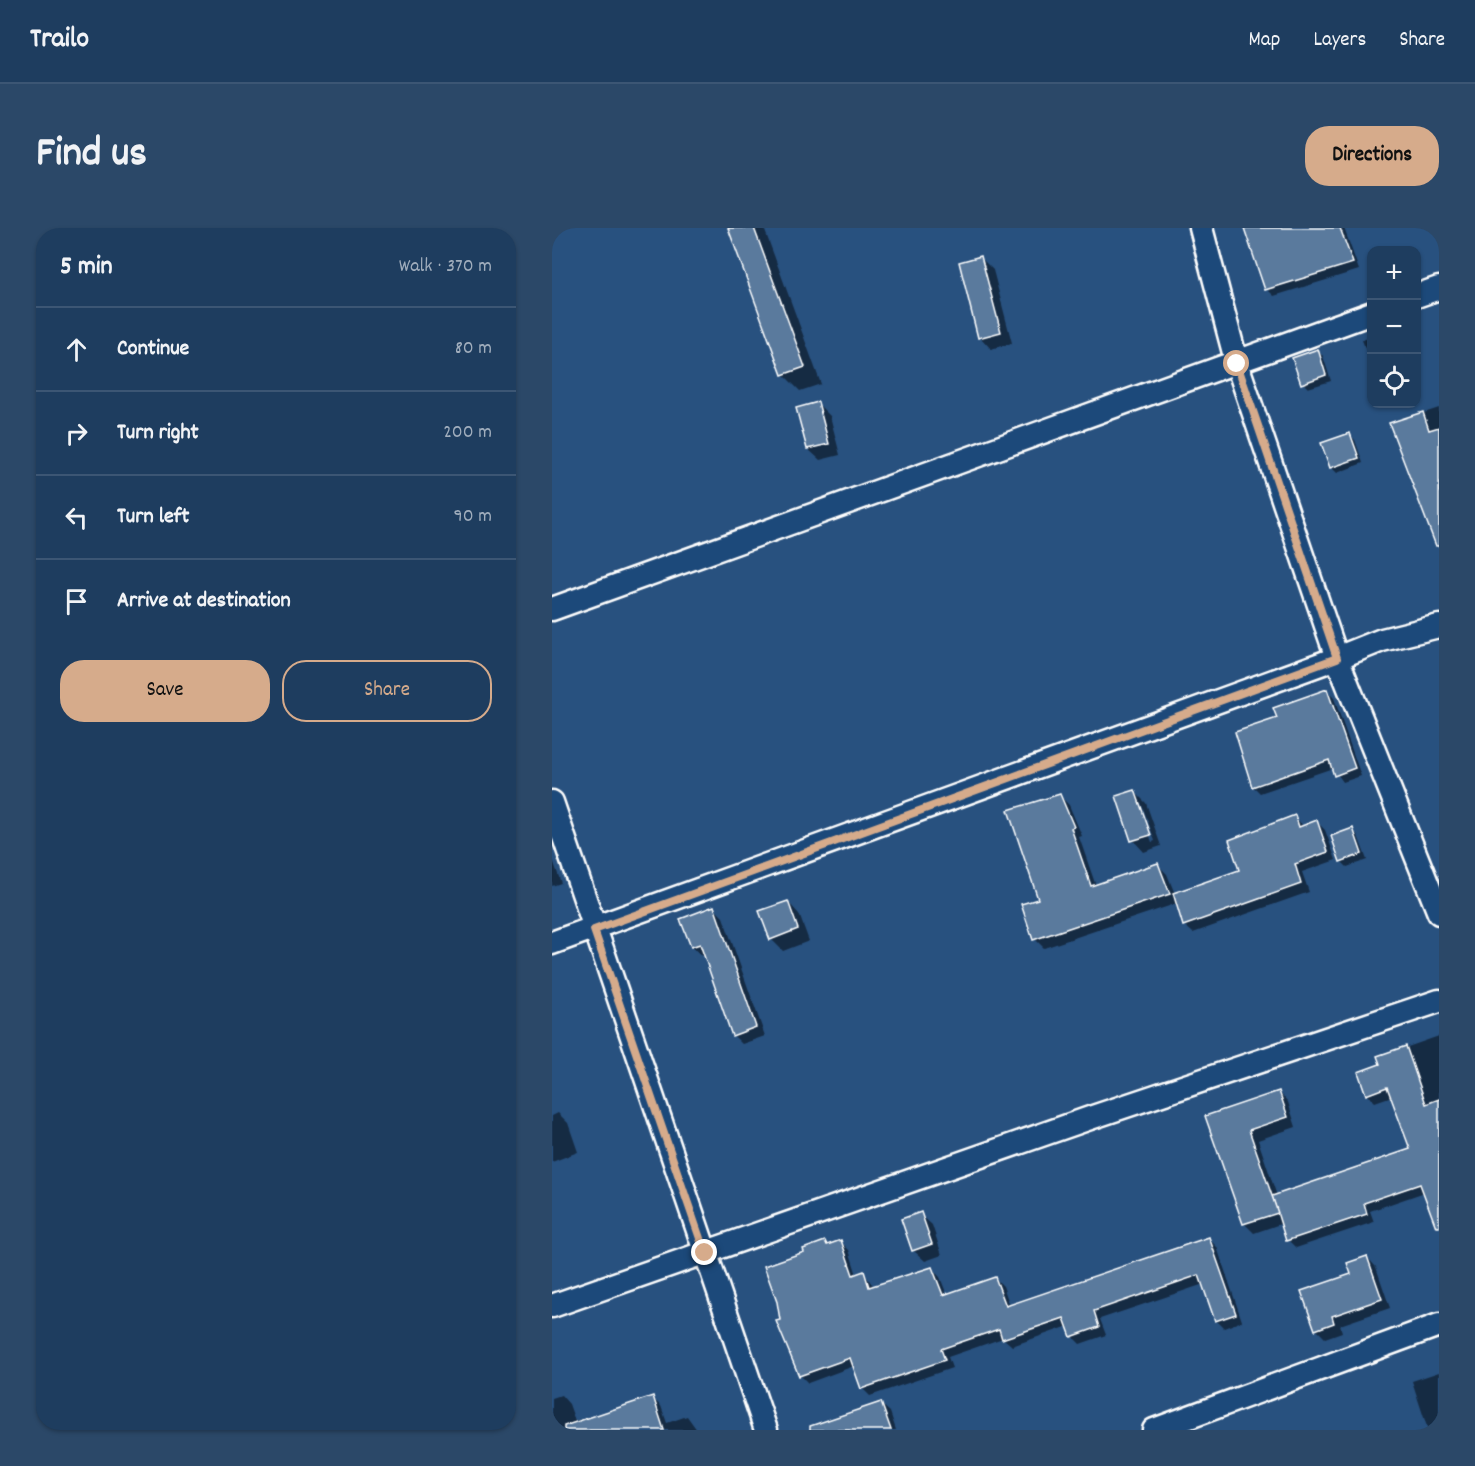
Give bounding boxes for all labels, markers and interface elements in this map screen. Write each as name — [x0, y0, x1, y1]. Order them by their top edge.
text: Trailo — [30, 21, 89, 61]
text: Map — [1249, 26, 1280, 56]
text: Layers — [1313, 26, 1366, 56]
text: Share — [1399, 26, 1445, 56]
text: Find us — [36, 126, 147, 186]
button: Directions — [1305, 126, 1439, 186]
map controls — [1367, 246, 1421, 408]
button: + — [1367, 246, 1421, 300]
text: 5 min — [60, 249, 113, 286]
text: Walk · 370 m — [399, 253, 492, 281]
button: − — [1367, 300, 1421, 354]
icon: ahead — [60, 333, 93, 366]
text: Continue — [117, 334, 189, 365]
text: 80 m — [455, 335, 492, 363]
route start — [1223, 350, 1249, 376]
button: locate — [1367, 354, 1421, 408]
icon: right — [60, 417, 93, 450]
text: Turn right — [117, 418, 199, 449]
text: 200 m — [443, 419, 492, 447]
icon: left — [60, 501, 93, 534]
text: Turn left — [117, 502, 189, 533]
text: 90 m — [454, 503, 492, 531]
icon: arrive — [60, 585, 93, 618]
text: Arrive at destination — [117, 586, 291, 617]
button: Save — [60, 660, 270, 722]
button: Share — [282, 660, 492, 722]
route end — [691, 1239, 717, 1265]

